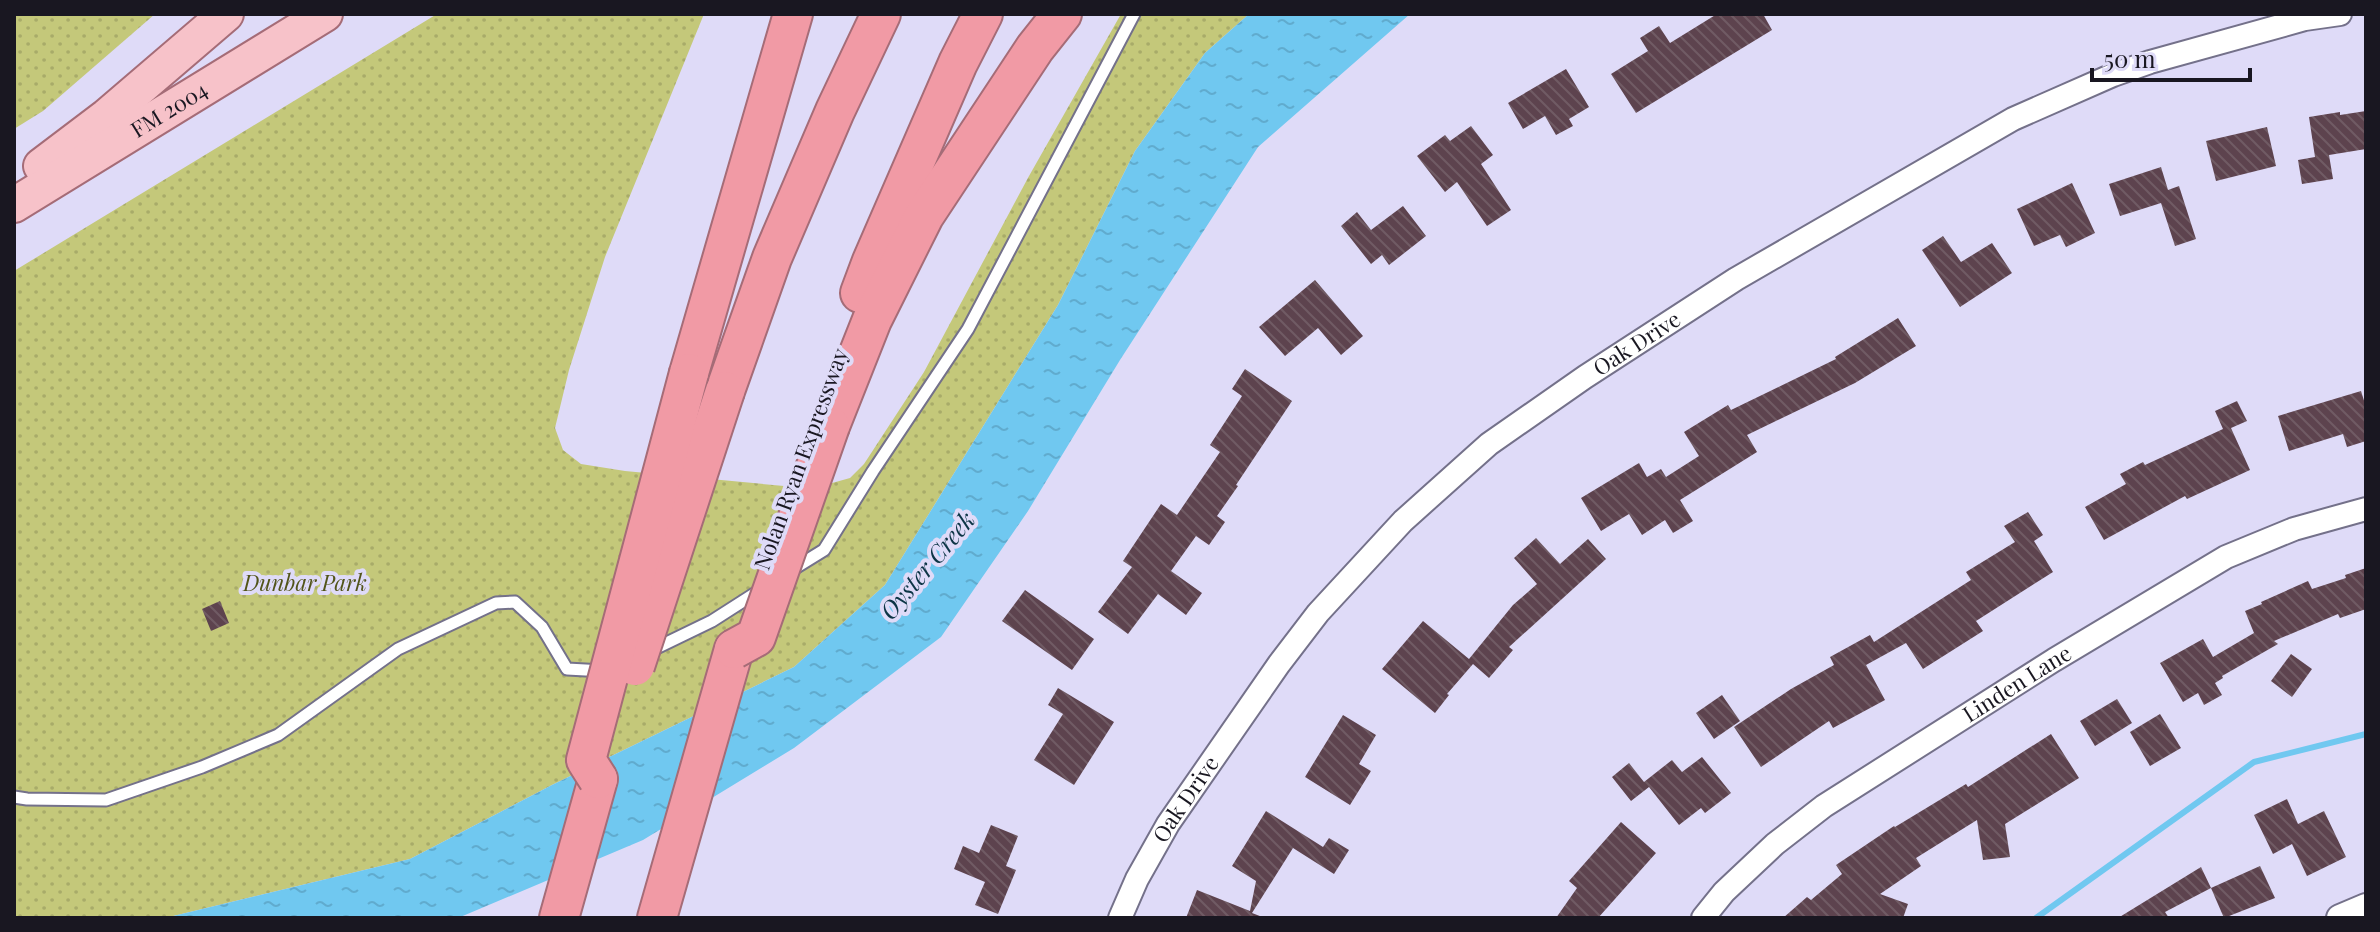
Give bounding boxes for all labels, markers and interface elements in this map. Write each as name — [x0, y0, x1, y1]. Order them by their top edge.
scale bar — [2092, 32, 2250, 82]
text: 50 m — [2104, 42, 2156, 74]
street label: FM 2004 — [124, 74, 213, 144]
street label: Oak Drive — [1587, 303, 1686, 382]
street label: Nolan Ryan Expressway — [746, 344, 854, 574]
water label: Oyster Creek — [872, 504, 981, 625]
park label: Dunbar Park — [242, 567, 367, 597]
street label: Linden Lane — [1956, 637, 2076, 728]
street label: Oak Drive — [1145, 750, 1225, 847]

